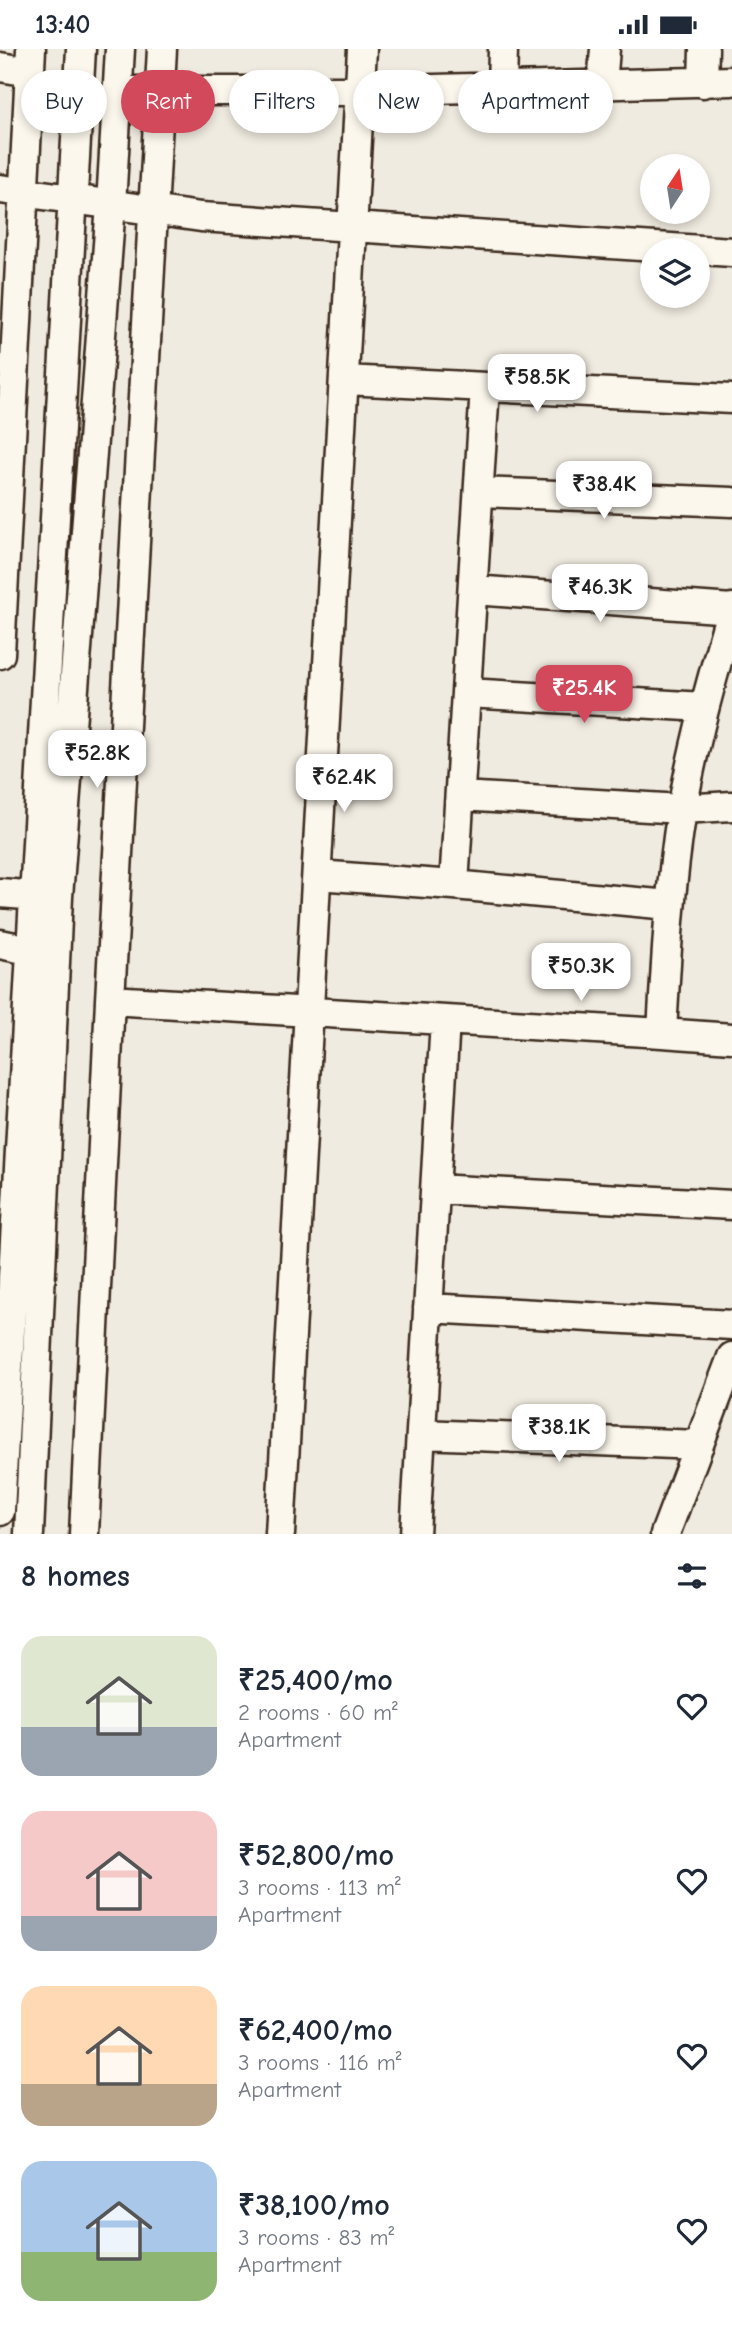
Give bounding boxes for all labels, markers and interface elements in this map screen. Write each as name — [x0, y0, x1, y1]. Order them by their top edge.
text: 13:40 — [35, 10, 90, 40]
chip: Buy — [21, 70, 107, 133]
chip: Rent — [121, 70, 215, 133]
chip: Filters — [229, 70, 339, 133]
chip: New — [353, 70, 444, 133]
chip: Apartment — [458, 70, 613, 133]
north arrow — [640, 154, 710, 224]
map controls — [640, 154, 710, 308]
button: layers — [640, 238, 710, 308]
pin: ₹58.5K — [480, 355, 594, 414]
text: ₹58.5K — [504, 363, 570, 390]
pin: ₹38.4K — [547, 461, 661, 521]
text: ₹38.4K — [572, 470, 636, 497]
pin: ₹46.3K — [543, 565, 657, 624]
text: ₹46.3K — [568, 573, 632, 600]
pin: ₹25.4K — [527, 665, 641, 725]
text: ₹25.4K — [552, 674, 616, 701]
pin: ₹52.8K — [40, 731, 154, 790]
text: ₹52.8K — [64, 739, 130, 766]
pin: ₹62.4K — [287, 755, 401, 814]
text: ₹62.4K — [312, 763, 376, 790]
pin: ₹50.3K — [524, 943, 638, 1003]
text: ₹50.3K — [548, 952, 614, 979]
pin: ₹38.1K — [502, 1405, 616, 1464]
text: ₹38.1K — [528, 1413, 590, 1440]
icon: filters — [673, 1557, 711, 1595]
text: 8 homes — [21, 1559, 130, 1594]
text: ₹25,400/mo — [238, 1663, 393, 1698]
icon: home — [77, 1664, 161, 1748]
icon: heart — [673, 1687, 711, 1725]
text: 2 rooms · 60 m² — [238, 1699, 398, 1726]
text: Apartment — [238, 1726, 341, 1753]
text: ₹52,800/mo — [238, 1838, 394, 1873]
icon: home — [77, 1839, 161, 1923]
icon: heart — [673, 1862, 711, 1900]
text: 3 rooms · 113 m² — [238, 1874, 401, 1901]
text: Apartment — [238, 1901, 341, 1928]
text: ₹62,400/mo — [238, 2013, 392, 2048]
icon: home — [77, 2014, 161, 2098]
icon: heart — [673, 2037, 711, 2075]
text: 3 rooms · 116 m² — [238, 2049, 402, 2076]
text: Apartment — [238, 2076, 341, 2103]
text: ₹38,100/mo — [238, 2188, 390, 2223]
icon: home — [77, 2189, 161, 2273]
icon: heart — [673, 2212, 711, 2250]
text: 3 rooms · 83 m² — [238, 2224, 394, 2251]
text: Apartment — [238, 2251, 341, 2278]

